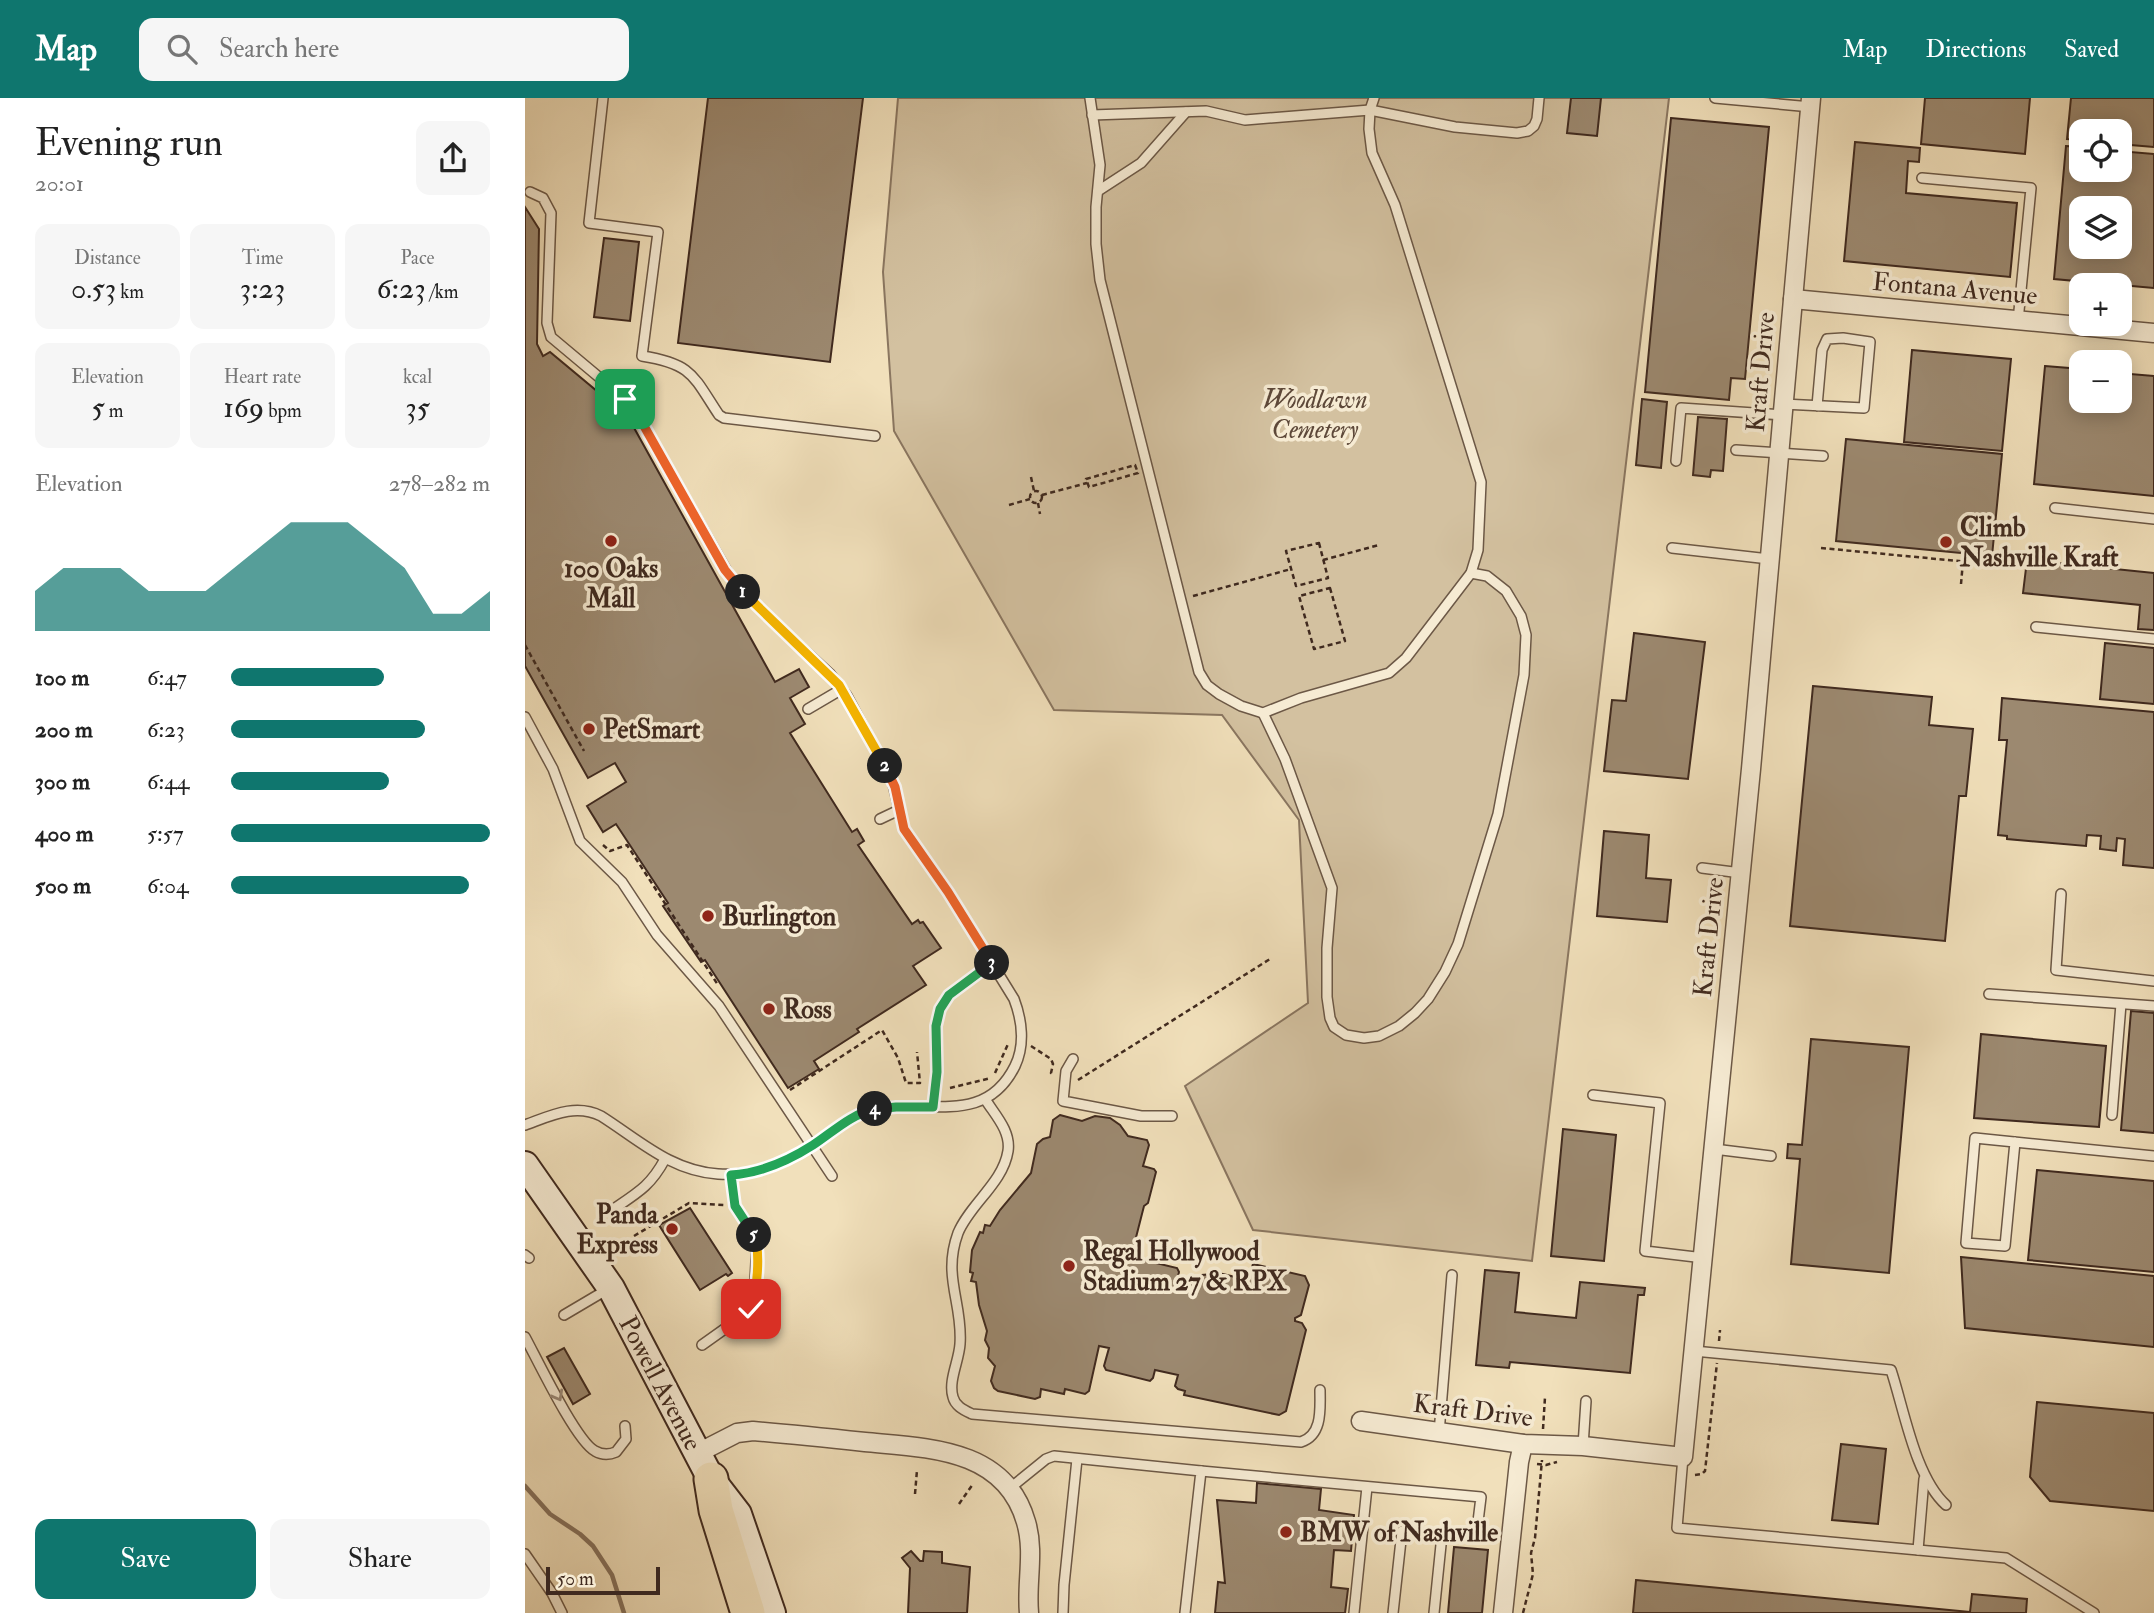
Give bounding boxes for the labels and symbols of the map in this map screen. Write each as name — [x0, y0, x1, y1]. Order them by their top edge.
street label: Fontana Avenue — [1871, 266, 2039, 312]
street label: Kraft Drive — [1740, 311, 1782, 433]
pin — [595, 369, 655, 429]
park label: Woodlawn Cemetery — [1262, 384, 1368, 446]
place label: Climb Nashville Kraft — [1959, 512, 2119, 574]
marker: 100 Oaks Mall — [603, 533, 619, 549]
marker: Climb Nashville Kraft — [1938, 534, 1954, 550]
place label: 100 Oaks Mall — [564, 553, 658, 615]
pin: 1 — [725, 574, 760, 610]
place label: PetSmart — [603, 714, 701, 746]
marker: PetSmart — [581, 721, 597, 737]
pin: 2 — [867, 748, 903, 784]
street label: Kraft Drive — [1687, 875, 1731, 999]
place label: Burlington — [722, 901, 837, 934]
marker: Burlington — [700, 908, 716, 924]
pin: 3 — [974, 946, 1009, 980]
place label: Ross — [783, 994, 832, 1026]
marker: Ross — [761, 1001, 777, 1017]
pin: 4 — [857, 1091, 893, 1126]
place label: Panda Express — [576, 1199, 659, 1262]
pin: 5 — [737, 1218, 771, 1252]
marker: Panda Express — [664, 1221, 680, 1237]
place label: Regal Hollywood Stadium 27 & RPX — [1083, 1236, 1288, 1298]
marker: Regal Hollywood Stadium 27 & RPX — [1061, 1258, 1077, 1274]
pin — [721, 1279, 781, 1339]
street label: Powell Avenue — [611, 1311, 709, 1456]
street label: Kraft Drive — [1411, 1388, 1535, 1434]
one-way arrow — [549, 1389, 563, 1401]
place label: BMW of Nashville — [1300, 1517, 1498, 1549]
marker: BMW of Nashville — [1278, 1524, 1294, 1540]
scale bar — [546, 1564, 660, 1596]

